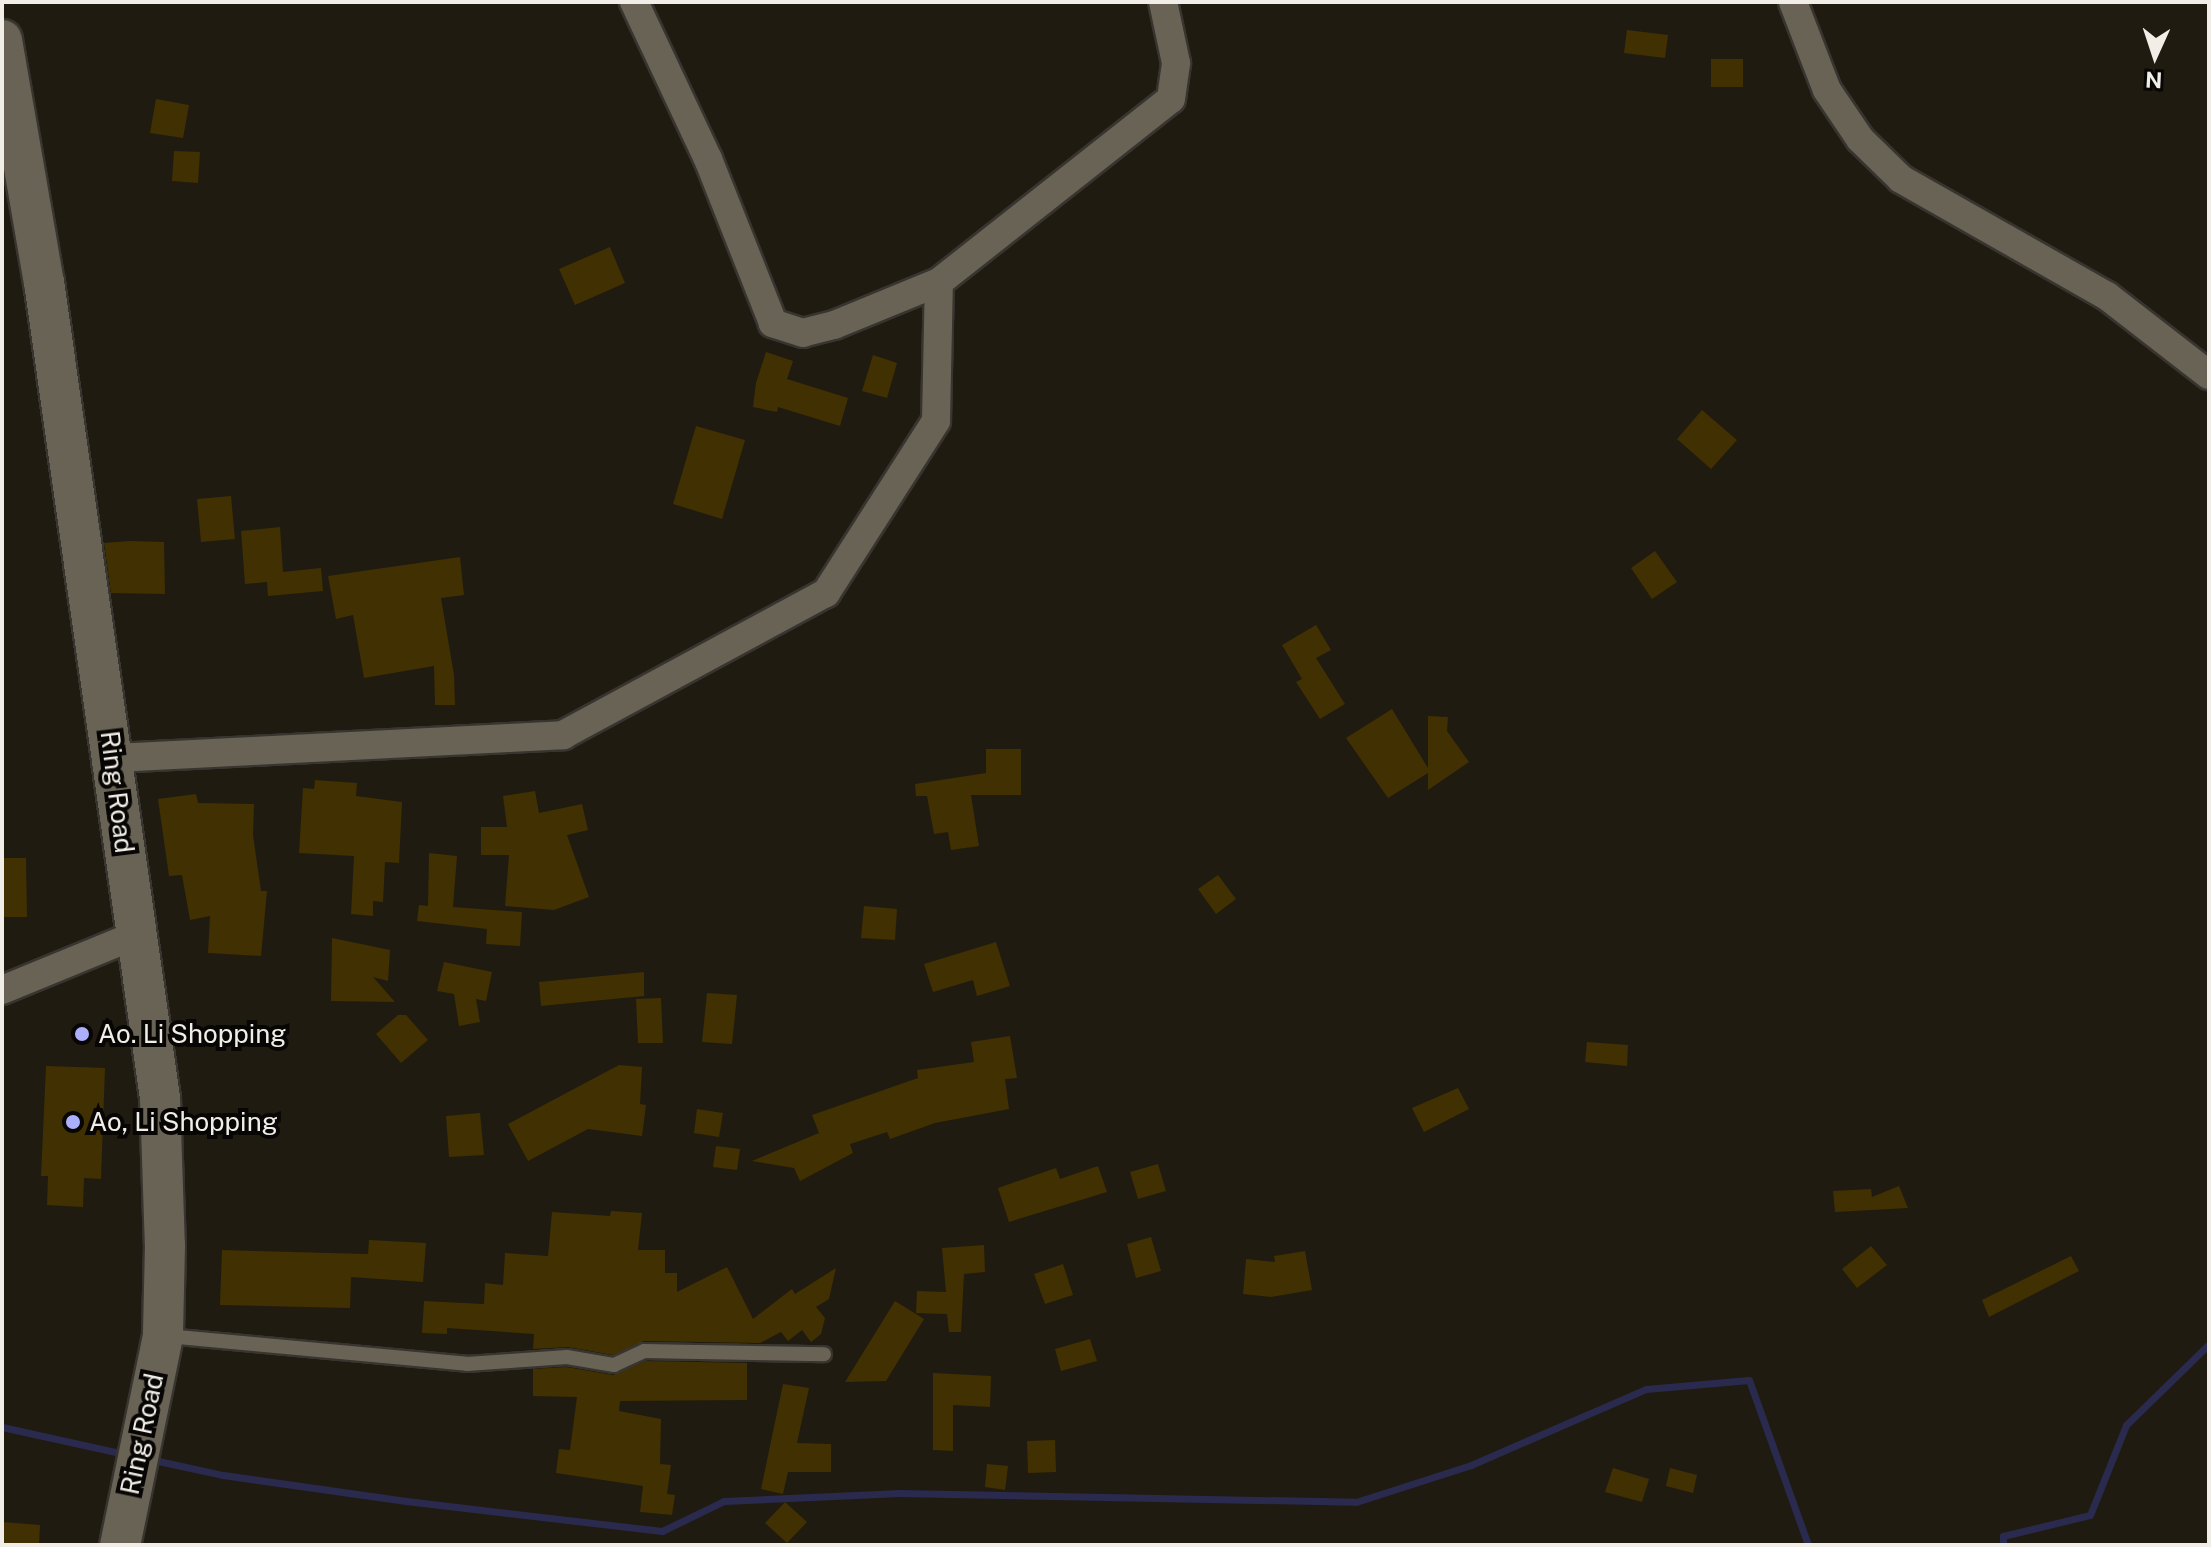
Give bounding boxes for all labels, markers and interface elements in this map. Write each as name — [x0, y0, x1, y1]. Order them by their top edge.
north arrow — [2115, 16, 2195, 96]
text: N — [2144, 67, 2163, 93]
street label: Ring Road — [94, 729, 140, 855]
place label: Ao. Li Shopping — [98, 1018, 287, 1050]
marker: Ao. Li Shopping — [73, 1025, 91, 1043]
place label: Ao, Li Shopping — [89, 1106, 278, 1138]
marker: Ao, Li Shopping — [64, 1113, 82, 1131]
street label: Ring Road — [114, 1371, 170, 1497]

